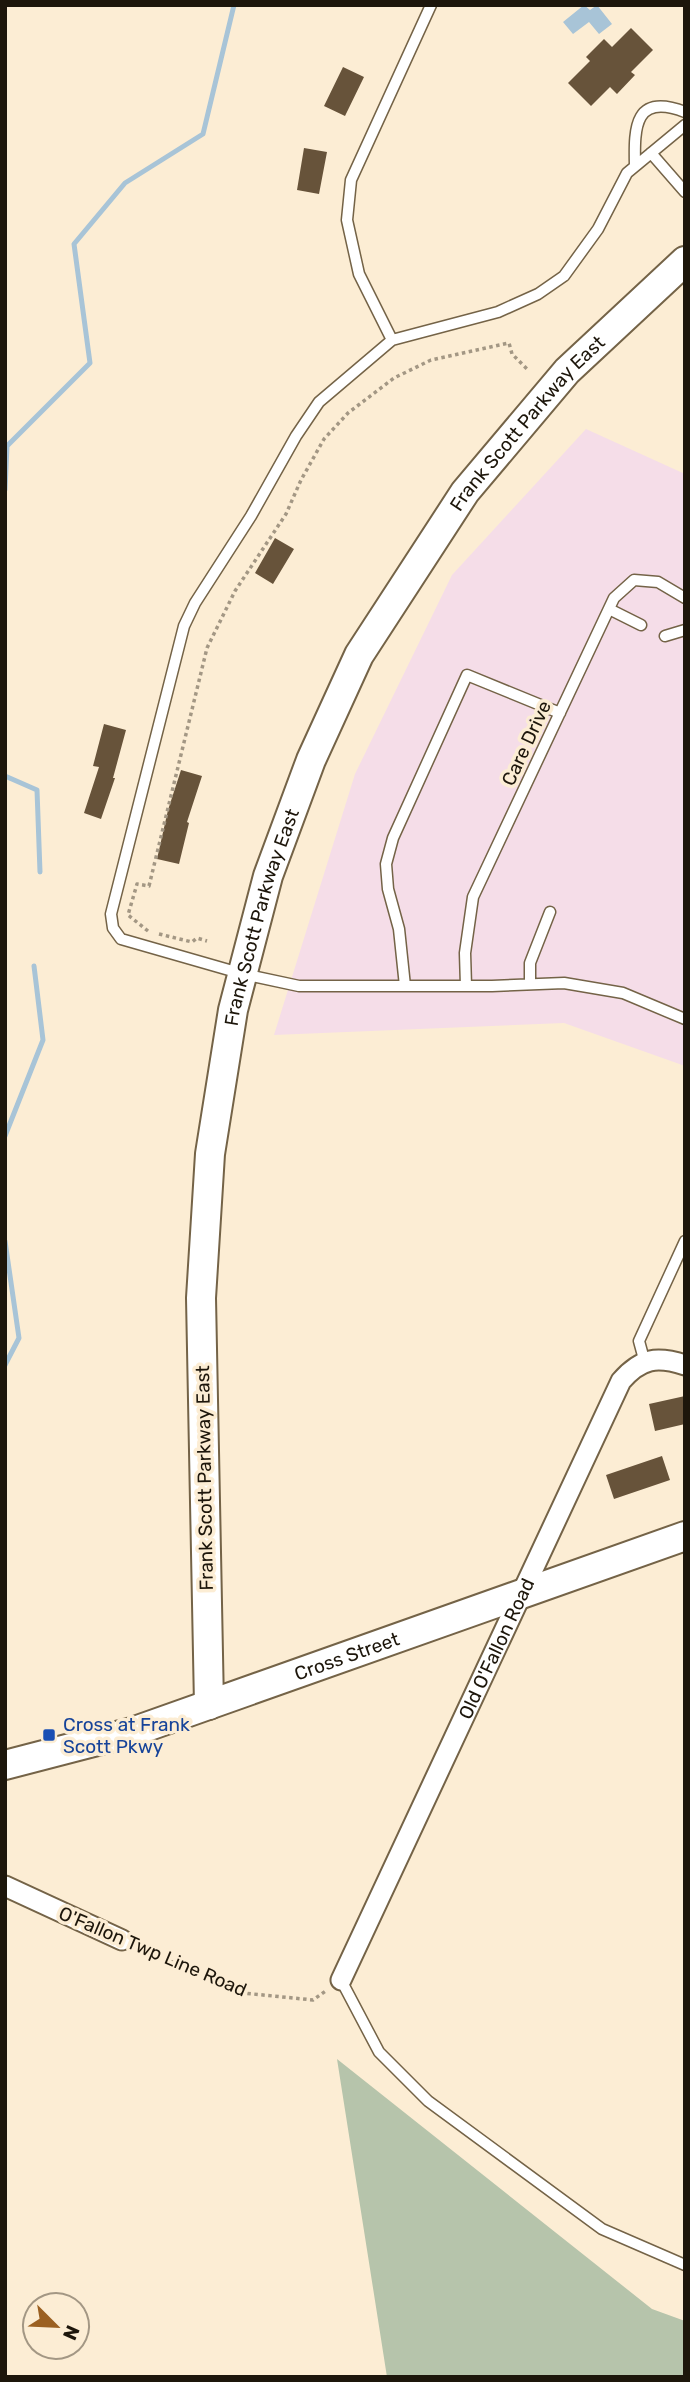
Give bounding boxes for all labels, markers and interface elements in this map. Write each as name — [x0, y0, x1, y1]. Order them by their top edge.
street label: Frank Scott Parkway East — [445, 330, 610, 515]
street label: Care Drive — [497, 697, 556, 789]
street label: Frank Scott Parkway East — [220, 805, 304, 1028]
street label: Frank Scott Parkway East — [191, 1365, 218, 1591]
street label: Old O'Fallon Road — [454, 1575, 539, 1723]
street label: Cross Street — [291, 1627, 403, 1686]
place label: Cross at Frank Scott Pkwy — [63, 1713, 190, 1758]
marker: Cross at Frank Scott Pkwy — [41, 1727, 57, 1743]
street label: O'Fallon Twp Line Road — [55, 1901, 250, 2001]
north arrow — [21, 2291, 91, 2361]
text: N — [58, 2322, 84, 2344]

